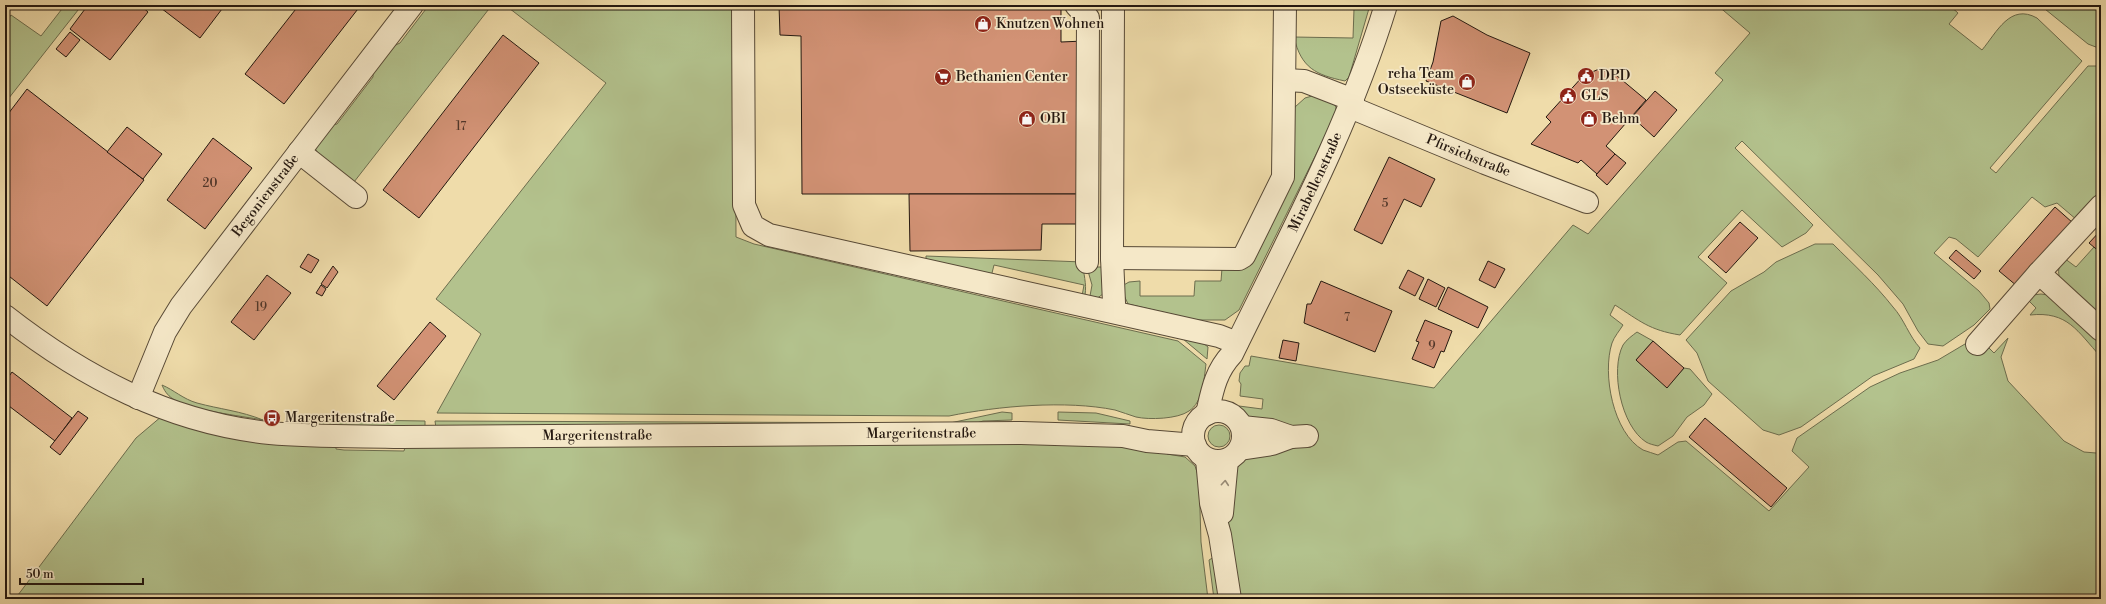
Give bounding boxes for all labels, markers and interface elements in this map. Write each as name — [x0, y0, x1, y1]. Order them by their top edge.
shop icon: Knutzen Wohnen — [973, 14, 993, 34]
place label: Knutzen Wohnen — [996, 15, 1105, 33]
place label: reha Team Ostseeküste — [1378, 65, 1454, 99]
public building icon: DPD — [1576, 66, 1596, 86]
supermarket icon: Bethanien Center — [933, 67, 953, 87]
place label: DPD — [1599, 67, 1630, 85]
place label: Bethanien Center — [955, 68, 1068, 86]
shop icon: reha Team Ostseeküste — [1457, 72, 1477, 92]
public building icon: GLS — [1558, 86, 1578, 106]
place label: GLS — [1581, 87, 1609, 105]
shop icon: OBI — [1017, 109, 1037, 129]
shop icon: Behm — [1579, 109, 1599, 129]
place label: OBI — [1040, 110, 1067, 128]
place label: Behm — [1601, 110, 1640, 128]
house number: 17 — [456, 119, 466, 134]
street label: Mirabellenstraße — [1285, 129, 1346, 235]
street label: Pfirsichstraße — [1423, 131, 1513, 181]
street label: Begonienstraße — [228, 151, 303, 241]
house number: 20 — [203, 176, 217, 191]
house number: 5 — [1382, 196, 1389, 211]
house number: 19 — [255, 300, 267, 315]
house number: 7 — [1344, 310, 1350, 325]
house number: 9 — [1428, 339, 1436, 354]
bus stop icon: Margeritenstraße — [262, 408, 282, 428]
place label: Margeritenstraße — [285, 409, 395, 427]
street label: Margeritenstraße — [866, 424, 976, 443]
street label: Margeritenstraße — [542, 426, 652, 445]
one-way arrow — [1220, 480, 1229, 486]
scale bar — [20, 560, 143, 586]
text: 50 m — [26, 567, 54, 582]

